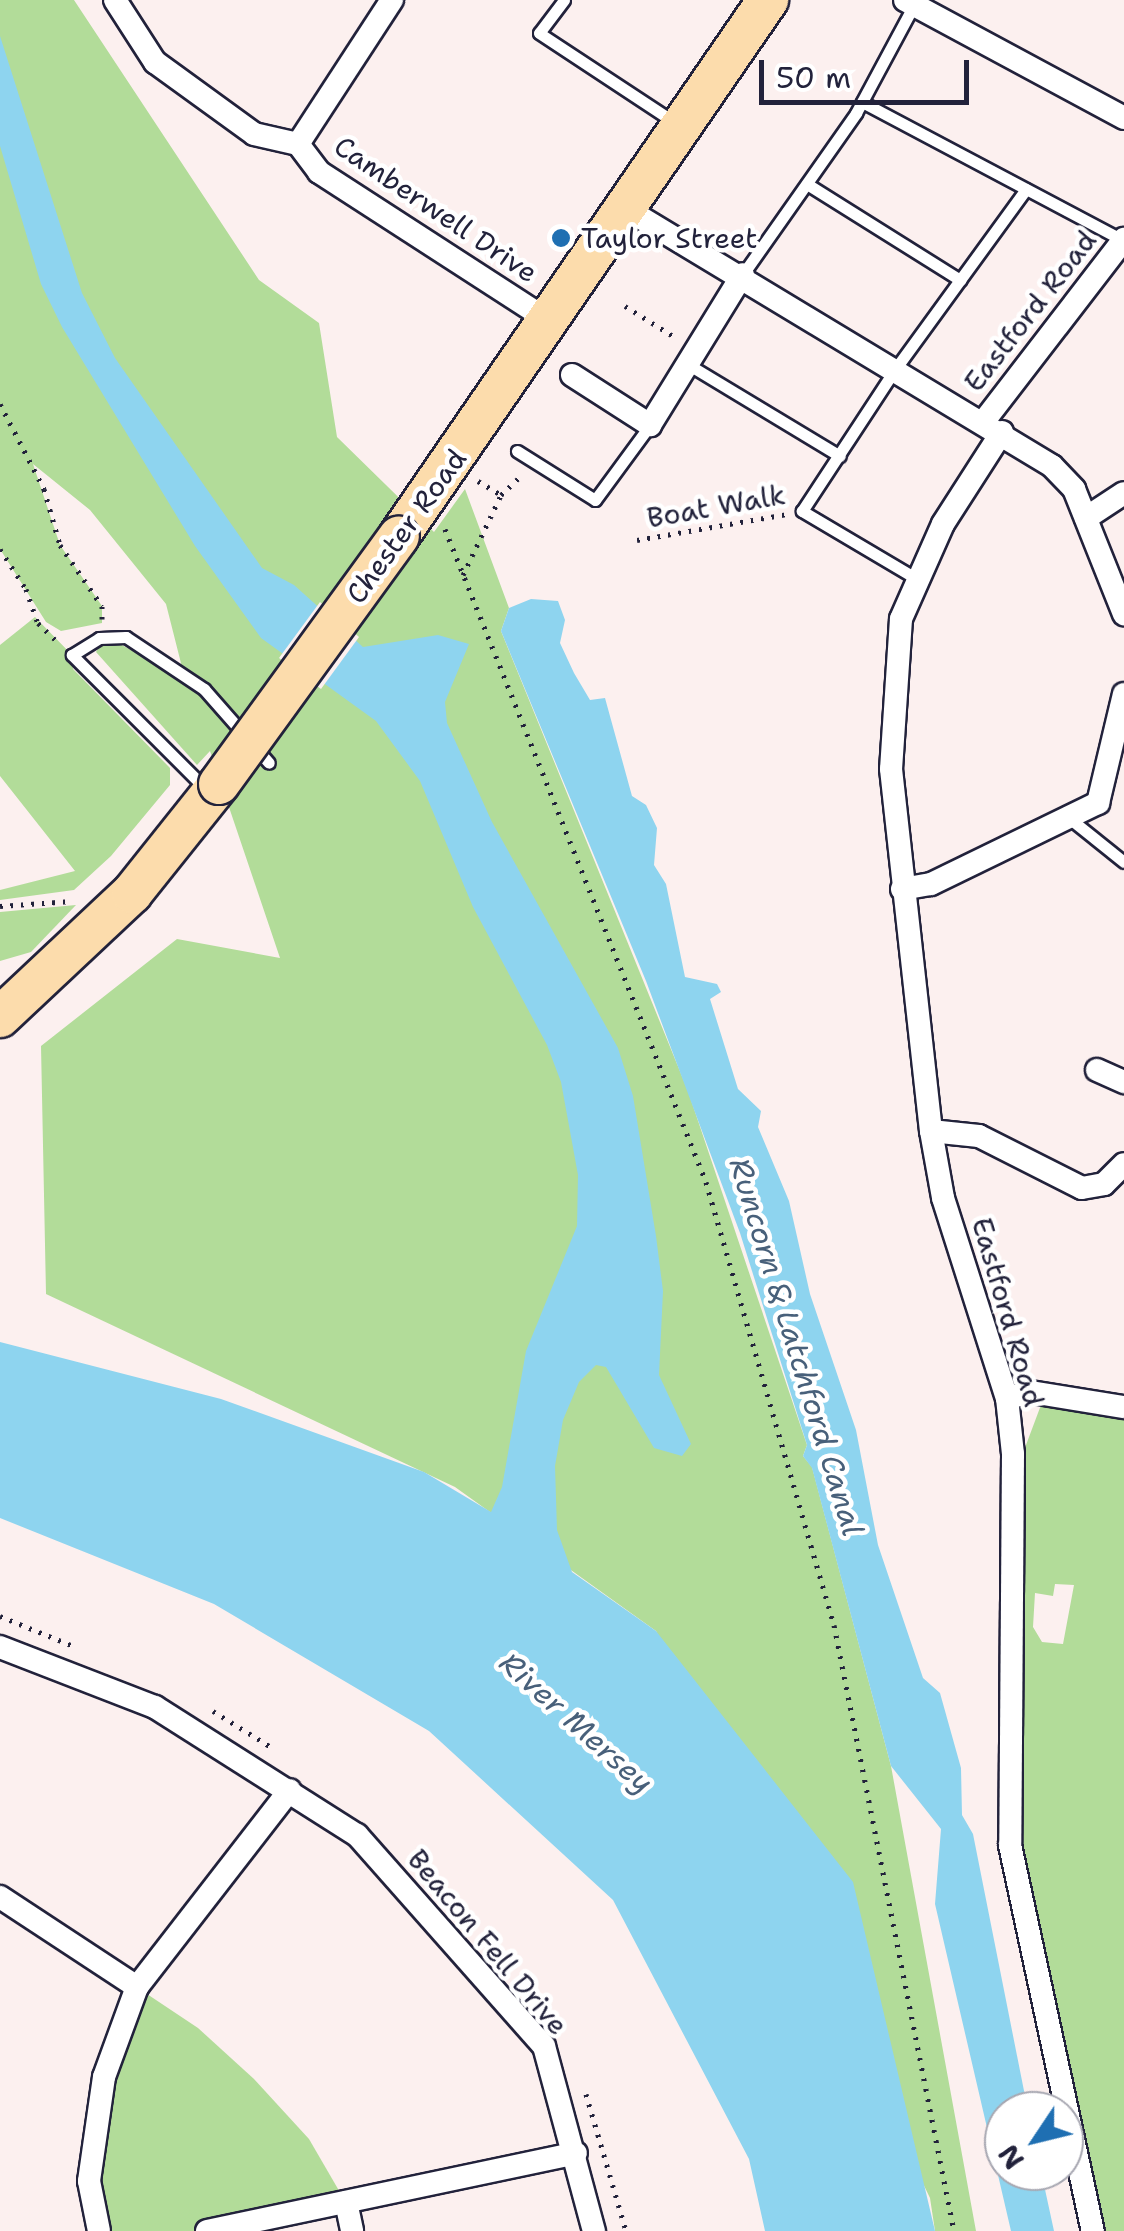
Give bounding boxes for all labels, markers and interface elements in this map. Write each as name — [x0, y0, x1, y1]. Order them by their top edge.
scale bar — [764, 40, 974, 102]
text: 50 m — [776, 57, 851, 98]
street label: Camberwell Drive — [328, 129, 544, 289]
place label: Taylor Street — [581, 221, 758, 255]
street label: Eastford Road — [957, 224, 1103, 398]
marker: Taylor Street — [550, 227, 572, 249]
street label: Chester Road — [339, 442, 473, 610]
street label: Boat Walk — [644, 477, 788, 535]
water label: Runcorn & Latchford Canal — [721, 1154, 871, 1540]
street label: Eastford Road — [965, 1214, 1051, 1410]
water label: River Mersey — [492, 1645, 660, 1801]
street label: Beacon Fell Drive — [401, 1843, 575, 2041]
north arrow — [984, 2091, 1084, 2191]
text: N — [989, 2137, 1033, 2177]

